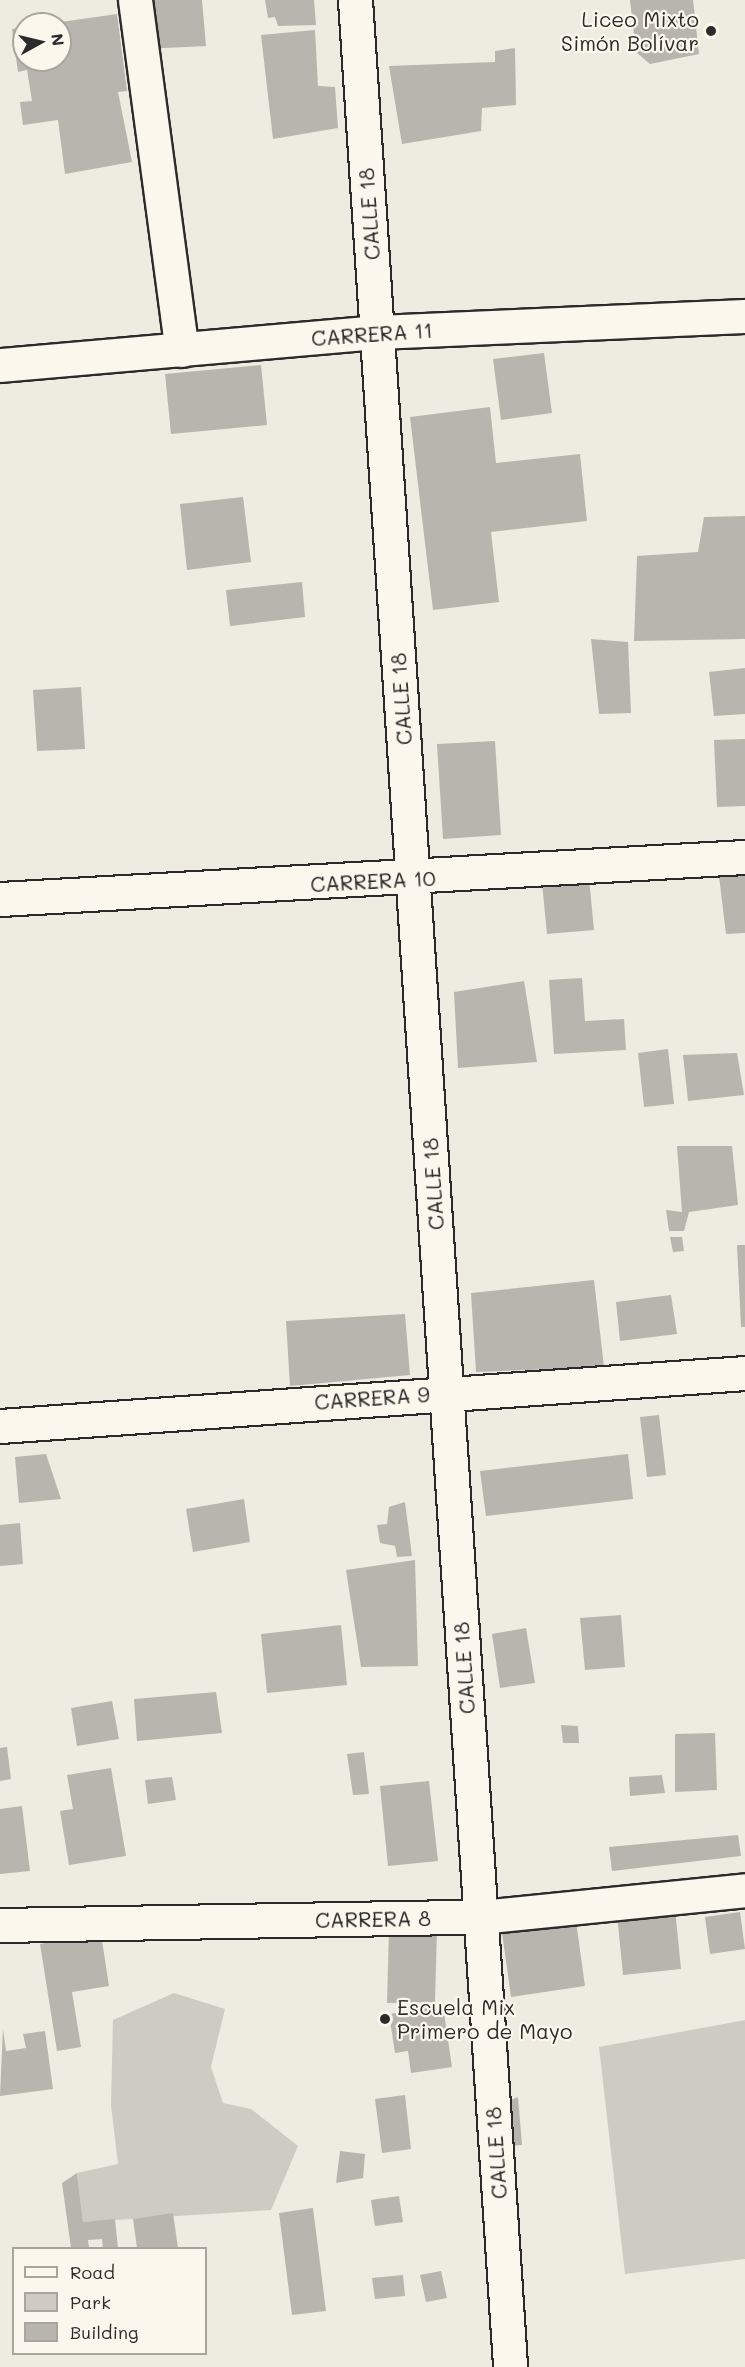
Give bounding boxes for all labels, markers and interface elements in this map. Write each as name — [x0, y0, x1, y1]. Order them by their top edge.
place label: Liceo Mixto Simón Bolívar — [561, 6, 699, 56]
north arrow — [12, 12, 72, 72]
marker: Liceo Mixto Simón Bolívar — [704, 24, 718, 38]
text: N — [47, 32, 70, 47]
street label: CALLE 18 — [353, 167, 385, 261]
street label: CARRERA 11 — [310, 317, 434, 351]
street label: CALLE 18 — [385, 652, 417, 746]
street label: CARRERA 10 — [310, 865, 436, 897]
street label: CALLE 18 — [417, 1137, 449, 1231]
street label: CARRERA 9 — [313, 1381, 431, 1415]
street label: CALLE 18 — [448, 1621, 480, 1715]
street label: CARRERA 8 — [315, 1905, 431, 1933]
place label: Escuela Mix Primero de Mayo — [397, 1994, 573, 2044]
marker: Escuela Mix Primero de Mayo — [378, 2012, 392, 2026]
street label: CALLE 18 — [480, 2106, 512, 2200]
legend — [12, 2247, 207, 2355]
text: Road — [70, 2260, 115, 2284]
text: Park — [70, 2290, 111, 2314]
text: Building — [70, 2320, 138, 2344]

